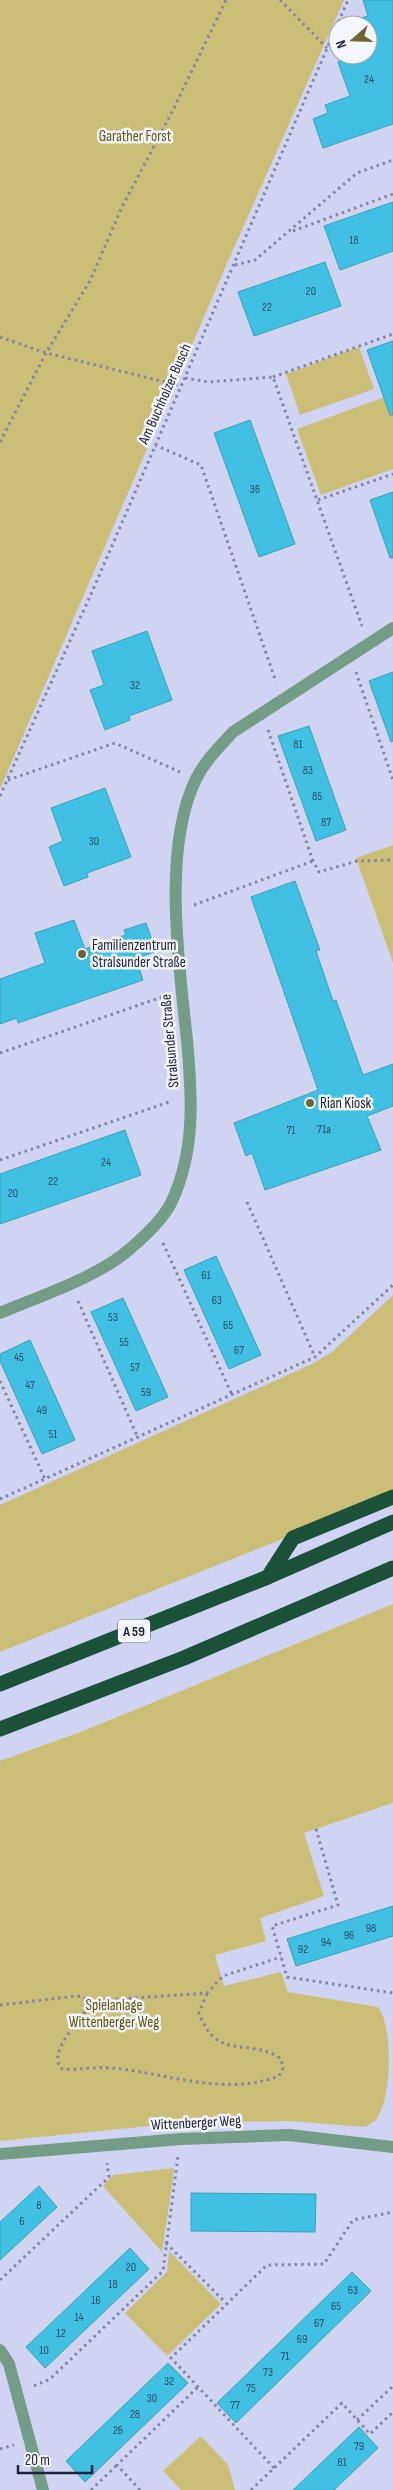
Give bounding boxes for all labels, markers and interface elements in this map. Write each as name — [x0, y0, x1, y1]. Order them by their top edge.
north arrow — [328, 15, 378, 65]
text: N — [332, 38, 351, 51]
house number: 24 — [364, 72, 374, 87]
park label: Garather Forst — [99, 127, 172, 146]
house number: 18 — [349, 233, 359, 248]
house number: 20 — [306, 284, 316, 299]
house number: 22 — [262, 300, 272, 315]
street label: Am Buchholzer Busch — [134, 341, 196, 448]
house number: 36 — [250, 482, 260, 497]
house number: 32 — [130, 678, 140, 693]
house number: 81 — [293, 737, 304, 752]
house number: 83 — [303, 763, 313, 778]
house number: 85 — [312, 789, 322, 804]
house number: 87 — [321, 815, 331, 830]
house number: 30 — [89, 834, 99, 849]
place label: Familienzentrum Stralsunder Straße — [92, 936, 186, 972]
marker: Familienzentrum Stralsunder Straße — [76, 948, 88, 960]
street label: Stralsunder Straße — [156, 993, 184, 1089]
place label: Rian Kiosk — [320, 1094, 372, 1113]
marker: Rian Kiosk — [304, 1097, 316, 1109]
house number: 71a — [317, 1122, 331, 1137]
house number: 71 — [286, 1123, 296, 1138]
house number: 24 — [101, 1155, 111, 1170]
house number: 22 — [48, 1174, 58, 1189]
house number: 20 — [8, 1186, 18, 1201]
house number: 61 — [201, 1268, 212, 1283]
house number: 63 — [212, 1293, 222, 1308]
house number: 53 — [108, 1310, 118, 1325]
house number: 65 — [223, 1318, 233, 1333]
house number: 55 — [119, 1335, 129, 1350]
house number: 67 — [234, 1343, 244, 1358]
house number: 45 — [14, 1350, 24, 1365]
house number: 57 — [130, 1360, 140, 1375]
house number: 47 — [25, 1378, 35, 1393]
house number: 59 — [141, 1385, 151, 1400]
house number: 49 — [37, 1403, 47, 1418]
house number: 51 — [48, 1427, 58, 1442]
road number: A 59 — [118, 1620, 150, 1642]
house number: 98 — [366, 1921, 376, 1936]
house number: 96 — [344, 1928, 354, 1943]
house number: 94 — [321, 1935, 331, 1950]
house number: 92 — [298, 1942, 308, 1957]
park label: Spielanlage Wittenberger Weg — [69, 1996, 159, 2032]
street label: Wittenberger Weg — [150, 2111, 242, 2135]
house number: 8 — [36, 2198, 42, 2213]
house number: 6 — [19, 2214, 25, 2229]
house number: 20 — [126, 2260, 136, 2275]
house number: 18 — [108, 2277, 118, 2292]
house number: 63 — [348, 2283, 358, 2298]
house number: 16 — [91, 2293, 101, 2308]
house number: 65 — [331, 2299, 341, 2314]
house number: 14 — [74, 2310, 84, 2325]
house number: 67 — [314, 2316, 324, 2331]
house number: 12 — [56, 2326, 66, 2341]
house number: 69 — [297, 2332, 307, 2347]
house number: 10 — [39, 2343, 49, 2358]
house number: 71 — [280, 2349, 290, 2364]
house number: 73 — [263, 2365, 273, 2380]
house number: 32 — [164, 2374, 174, 2389]
house number: 75 — [246, 2381, 256, 2396]
house number: 30 — [147, 2391, 157, 2406]
house number: 77 — [230, 2398, 240, 2413]
house number: 28 — [130, 2407, 140, 2422]
house number: 26 — [113, 2423, 123, 2438]
house number: 79 — [354, 2439, 364, 2454]
scale bar — [18, 2442, 91, 2474]
text: 20 m — [25, 2451, 50, 2470]
house number: 81 — [337, 2455, 348, 2470]

